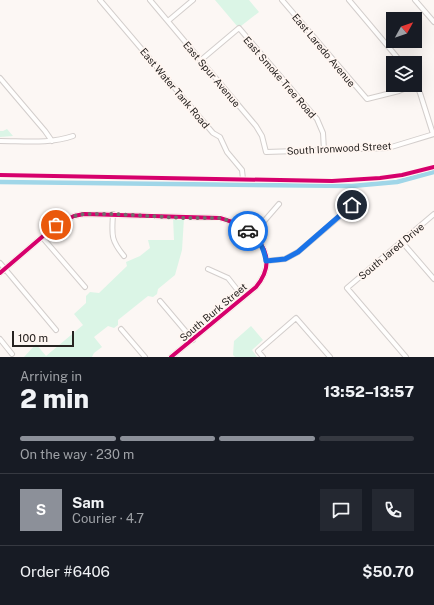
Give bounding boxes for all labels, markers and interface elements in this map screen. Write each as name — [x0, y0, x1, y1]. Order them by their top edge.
street label: East Laredo Avenue — [290, 11, 358, 89]
north arrow — [386, 12, 422, 48]
map controls — [386, 12, 422, 92]
street label: East Smoke Tree Road — [241, 34, 319, 120]
street label: East Spur Avenue — [181, 39, 243, 110]
street label: East Water Tank Road — [138, 45, 212, 131]
button: layers — [386, 56, 422, 92]
street label: South Ironwood Street — [286, 139, 392, 157]
pin — [335, 188, 369, 222]
icon: home — [341, 194, 363, 216]
pin — [39, 208, 73, 242]
courier — [228, 211, 268, 251]
icon: bag — [45, 214, 67, 236]
icon: car — [237, 220, 259, 242]
street label: South Jared Drive — [356, 220, 426, 282]
street label: South Burk Street — [177, 280, 249, 344]
scale bar — [12, 329, 74, 348]
text: 100 m — [18, 332, 48, 344]
text: Arriving in — [20, 369, 82, 384]
text: 2 min — [20, 383, 89, 414]
text: 13:52–13:57 — [324, 383, 414, 400]
text: On the way · 230 m — [20, 447, 134, 462]
button: chat — [320, 489, 362, 531]
button: phone — [372, 489, 414, 531]
text: Sam — [72, 494, 104, 511]
text: S — [36, 501, 46, 518]
text: Courier · 4.7 — [72, 511, 144, 526]
text: Order #6406 — [20, 563, 110, 580]
text: $50.70 — [362, 563, 414, 580]

